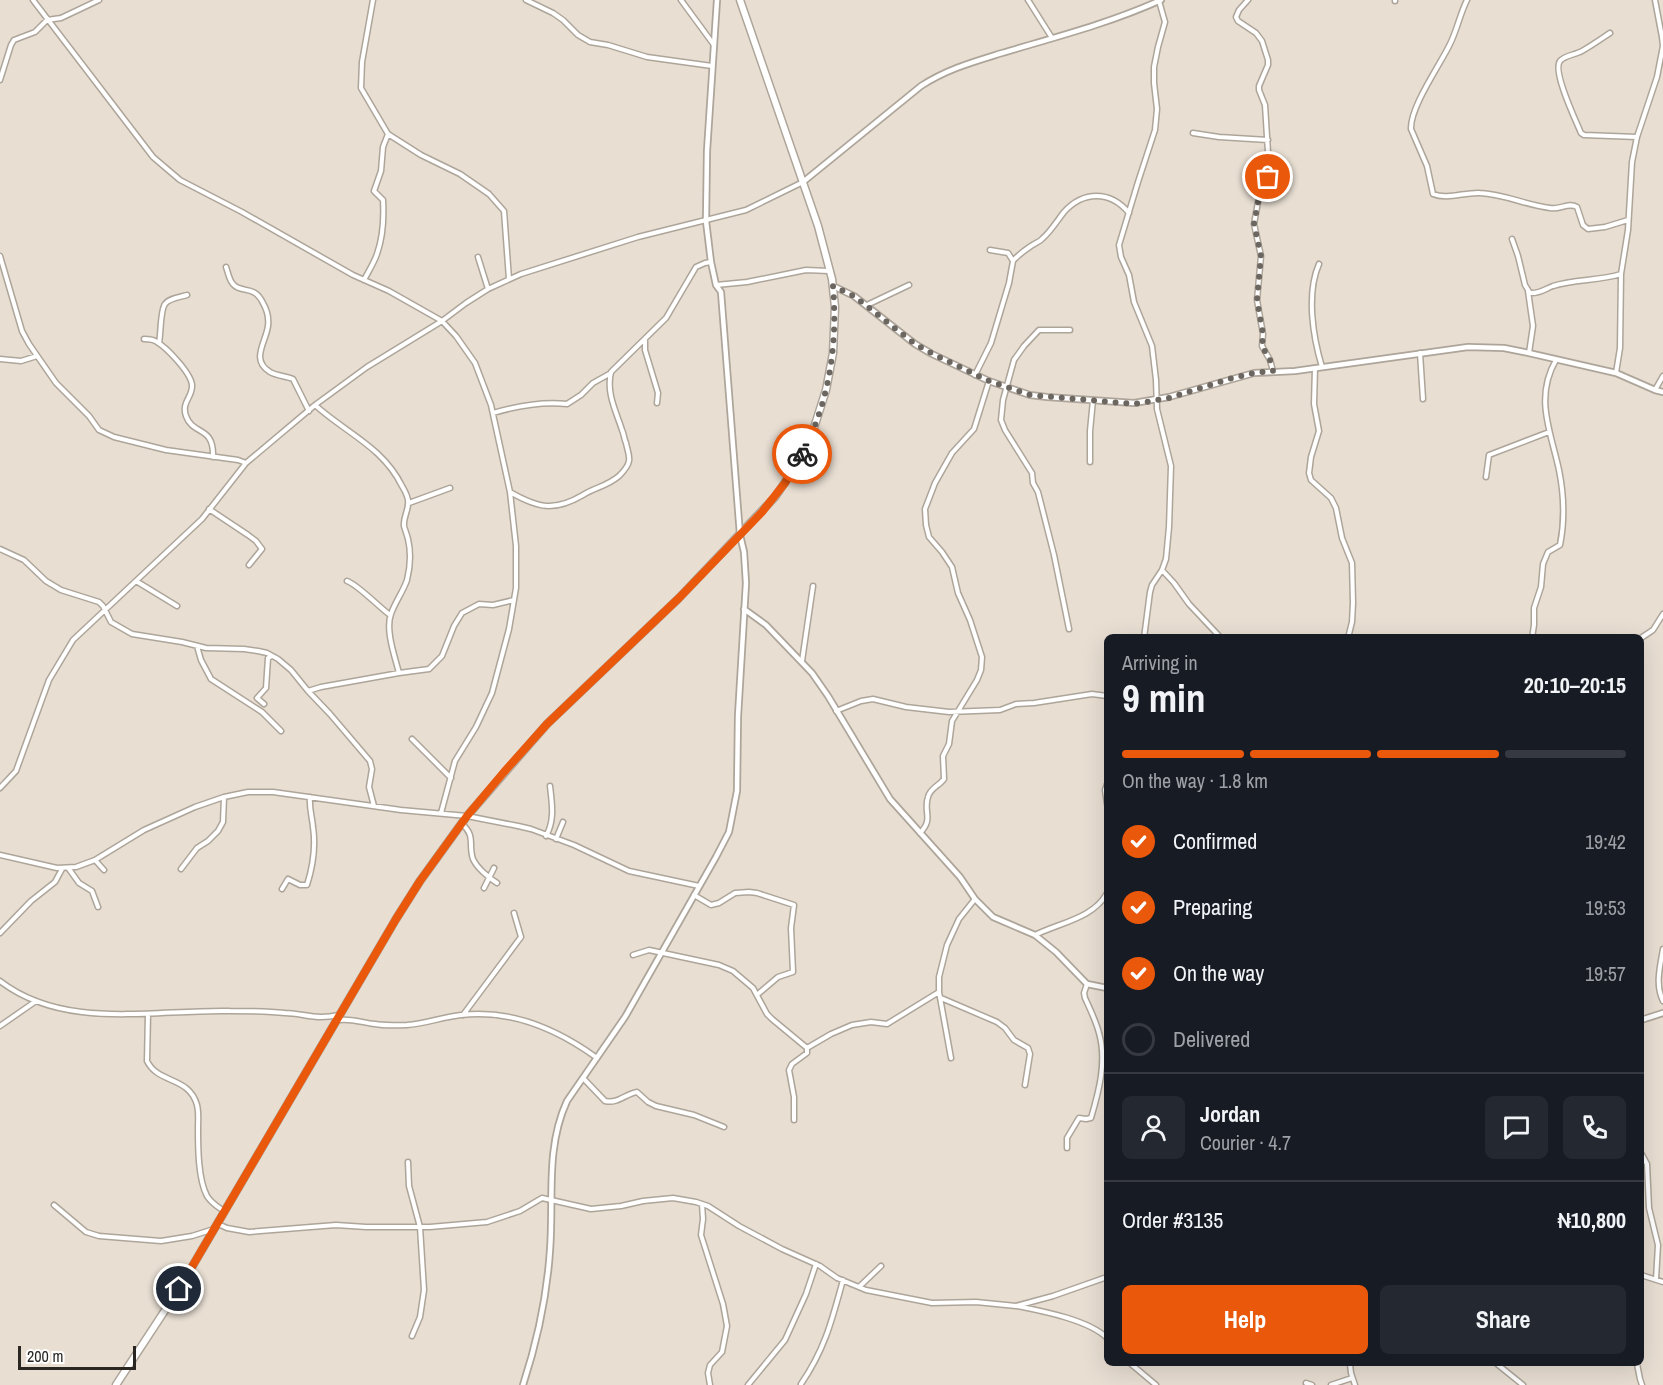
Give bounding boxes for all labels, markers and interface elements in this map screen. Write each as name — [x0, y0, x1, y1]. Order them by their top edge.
pin — [1242, 151, 1293, 202]
icon: bag — [1251, 160, 1284, 193]
courier — [772, 424, 832, 484]
icon: bike — [786, 438, 819, 471]
text: Arriving in — [1122, 649, 1198, 676]
text: 20:10–20:15 — [1524, 670, 1626, 700]
text: 9 min — [1122, 672, 1206, 724]
text: On the way · 1.8 km — [1122, 767, 1268, 794]
icon: check — [1122, 825, 1155, 858]
text: Confirmed — [1173, 826, 1257, 856]
text: 19:42 — [1585, 828, 1626, 855]
icon: check — [1122, 891, 1155, 924]
text: Preparing — [1173, 892, 1252, 922]
text: 19:53 — [1585, 894, 1626, 921]
icon: check — [1122, 957, 1155, 990]
text: On the way — [1173, 958, 1264, 988]
text: 19:57 — [1585, 960, 1626, 987]
text: Delivered — [1173, 1024, 1250, 1054]
button: person — [1122, 1096, 1185, 1159]
button: chat — [1485, 1096, 1548, 1159]
button: phone — [1563, 1096, 1626, 1159]
text: Jordan — [1200, 1099, 1260, 1129]
text: Courier · 4.7 — [1200, 1129, 1291, 1156]
text: Order #3135 — [1122, 1205, 1223, 1235]
text: ₦10,800 — [1558, 1205, 1626, 1235]
pin — [153, 1263, 204, 1314]
icon: home — [162, 1272, 195, 1305]
button: Help — [1122, 1285, 1368, 1354]
button: Share — [1380, 1285, 1626, 1354]
scale bar — [18, 1343, 136, 1370]
text: 200 m — [27, 1345, 63, 1367]

